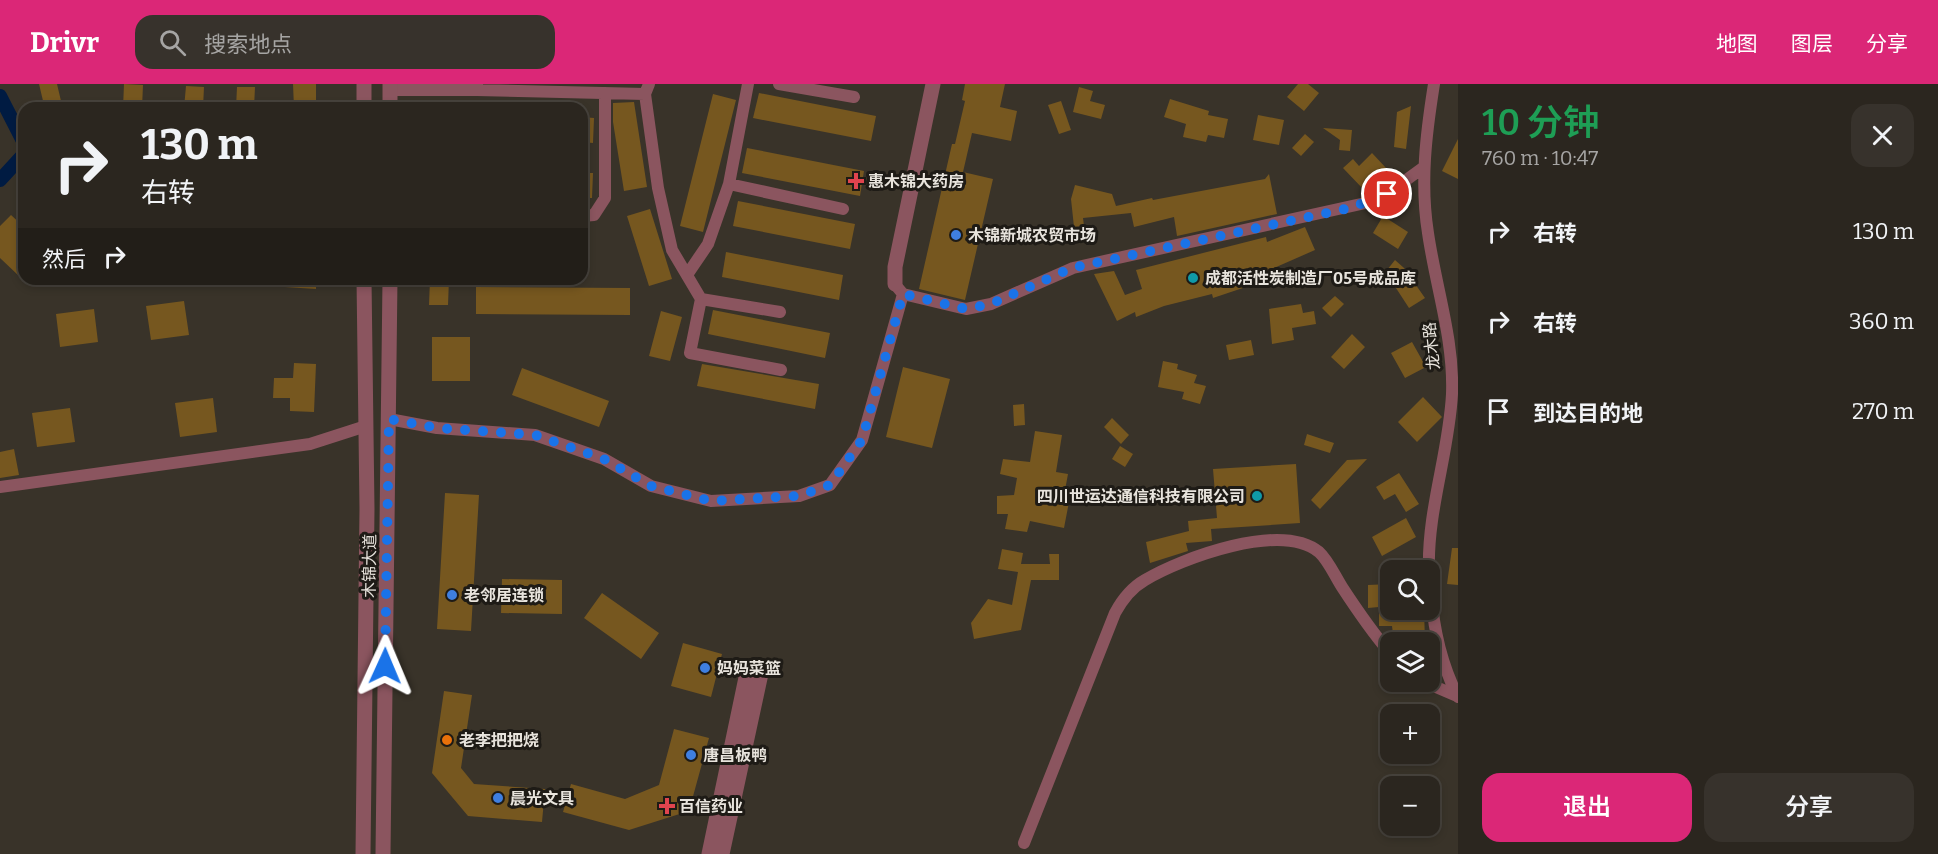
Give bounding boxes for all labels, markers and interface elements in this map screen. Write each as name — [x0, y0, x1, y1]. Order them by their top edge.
search box — [135, 15, 555, 69]
text: Drivr — [30, 26, 99, 59]
icon: search — [156, 26, 189, 59]
text: 搜索地点 — [204, 31, 292, 58]
text: 地图 — [1716, 31, 1758, 57]
text: 图层 — [1791, 31, 1833, 57]
text: 分享 — [1866, 31, 1908, 57]
text: 10 分钟 — [1482, 101, 1599, 145]
button: close — [1851, 104, 1914, 167]
text: 130 m — [141, 120, 258, 170]
icon: right — [42, 126, 120, 204]
text: 760 m · 10:47 — [1482, 146, 1598, 170]
pin — [1361, 168, 1412, 219]
place label: 惠木锦大药房 — [868, 172, 964, 191]
marker: 惠木锦大药房 — [849, 174, 863, 188]
text: 右转 — [141, 177, 195, 209]
icon: arrive — [1370, 177, 1403, 210]
icon: right — [1482, 215, 1515, 248]
text: 130 m — [1853, 218, 1914, 245]
text: 右转 — [1533, 220, 1577, 247]
place label: 木锦新城农贸市场 — [968, 226, 1096, 245]
marker: 木锦新城农贸市场 — [949, 228, 963, 242]
icon: right — [98, 240, 131, 273]
text: 然后 — [42, 246, 86, 273]
place label: 成都活性炭制造厂05号成品库 — [1205, 269, 1416, 288]
marker: 成都活性炭制造厂05号成品库 — [1186, 271, 1200, 285]
icon: right — [1482, 305, 1515, 338]
text: 360 m — [1849, 308, 1914, 335]
text: 右转 — [1533, 310, 1577, 337]
street label: 龙木路 — [1420, 321, 1443, 371]
icon: arrive — [1482, 395, 1515, 428]
text: 270 m — [1852, 398, 1914, 425]
text: 到达目的地 — [1533, 400, 1643, 427]
place label: 四川世运达通信科技有限公司 — [1037, 487, 1245, 506]
marker: 四川世运达通信科技有限公司 — [1250, 489, 1264, 503]
street label: 木锦大道 — [359, 534, 380, 598]
map controls — [1380, 560, 1440, 836]
button: search — [1380, 560, 1440, 620]
place label: 老邻居连锁 — [464, 586, 544, 605]
marker: 老邻居连锁 — [445, 588, 459, 602]
button: layers — [1380, 632, 1440, 692]
position arrow — [353, 634, 417, 698]
place label: 妈妈菜篮 — [717, 659, 781, 678]
marker: 妈妈菜篮 — [698, 661, 712, 675]
button: + — [1380, 704, 1440, 764]
place label: 老李把把烧 — [459, 731, 539, 750]
marker: 老李把把烧 — [440, 733, 454, 747]
place label: 唐昌板鸭 — [703, 746, 767, 765]
marker: 唐昌板鸭 — [684, 748, 698, 762]
button: 退出 — [1482, 773, 1692, 842]
button: 分享 — [1704, 773, 1914, 842]
button: − — [1380, 776, 1440, 836]
place label: 晨光文具 — [510, 789, 574, 808]
marker: 晨光文具 — [491, 791, 505, 805]
place label: 百信药业 — [679, 797, 743, 816]
marker: 百信药业 — [660, 799, 674, 813]

